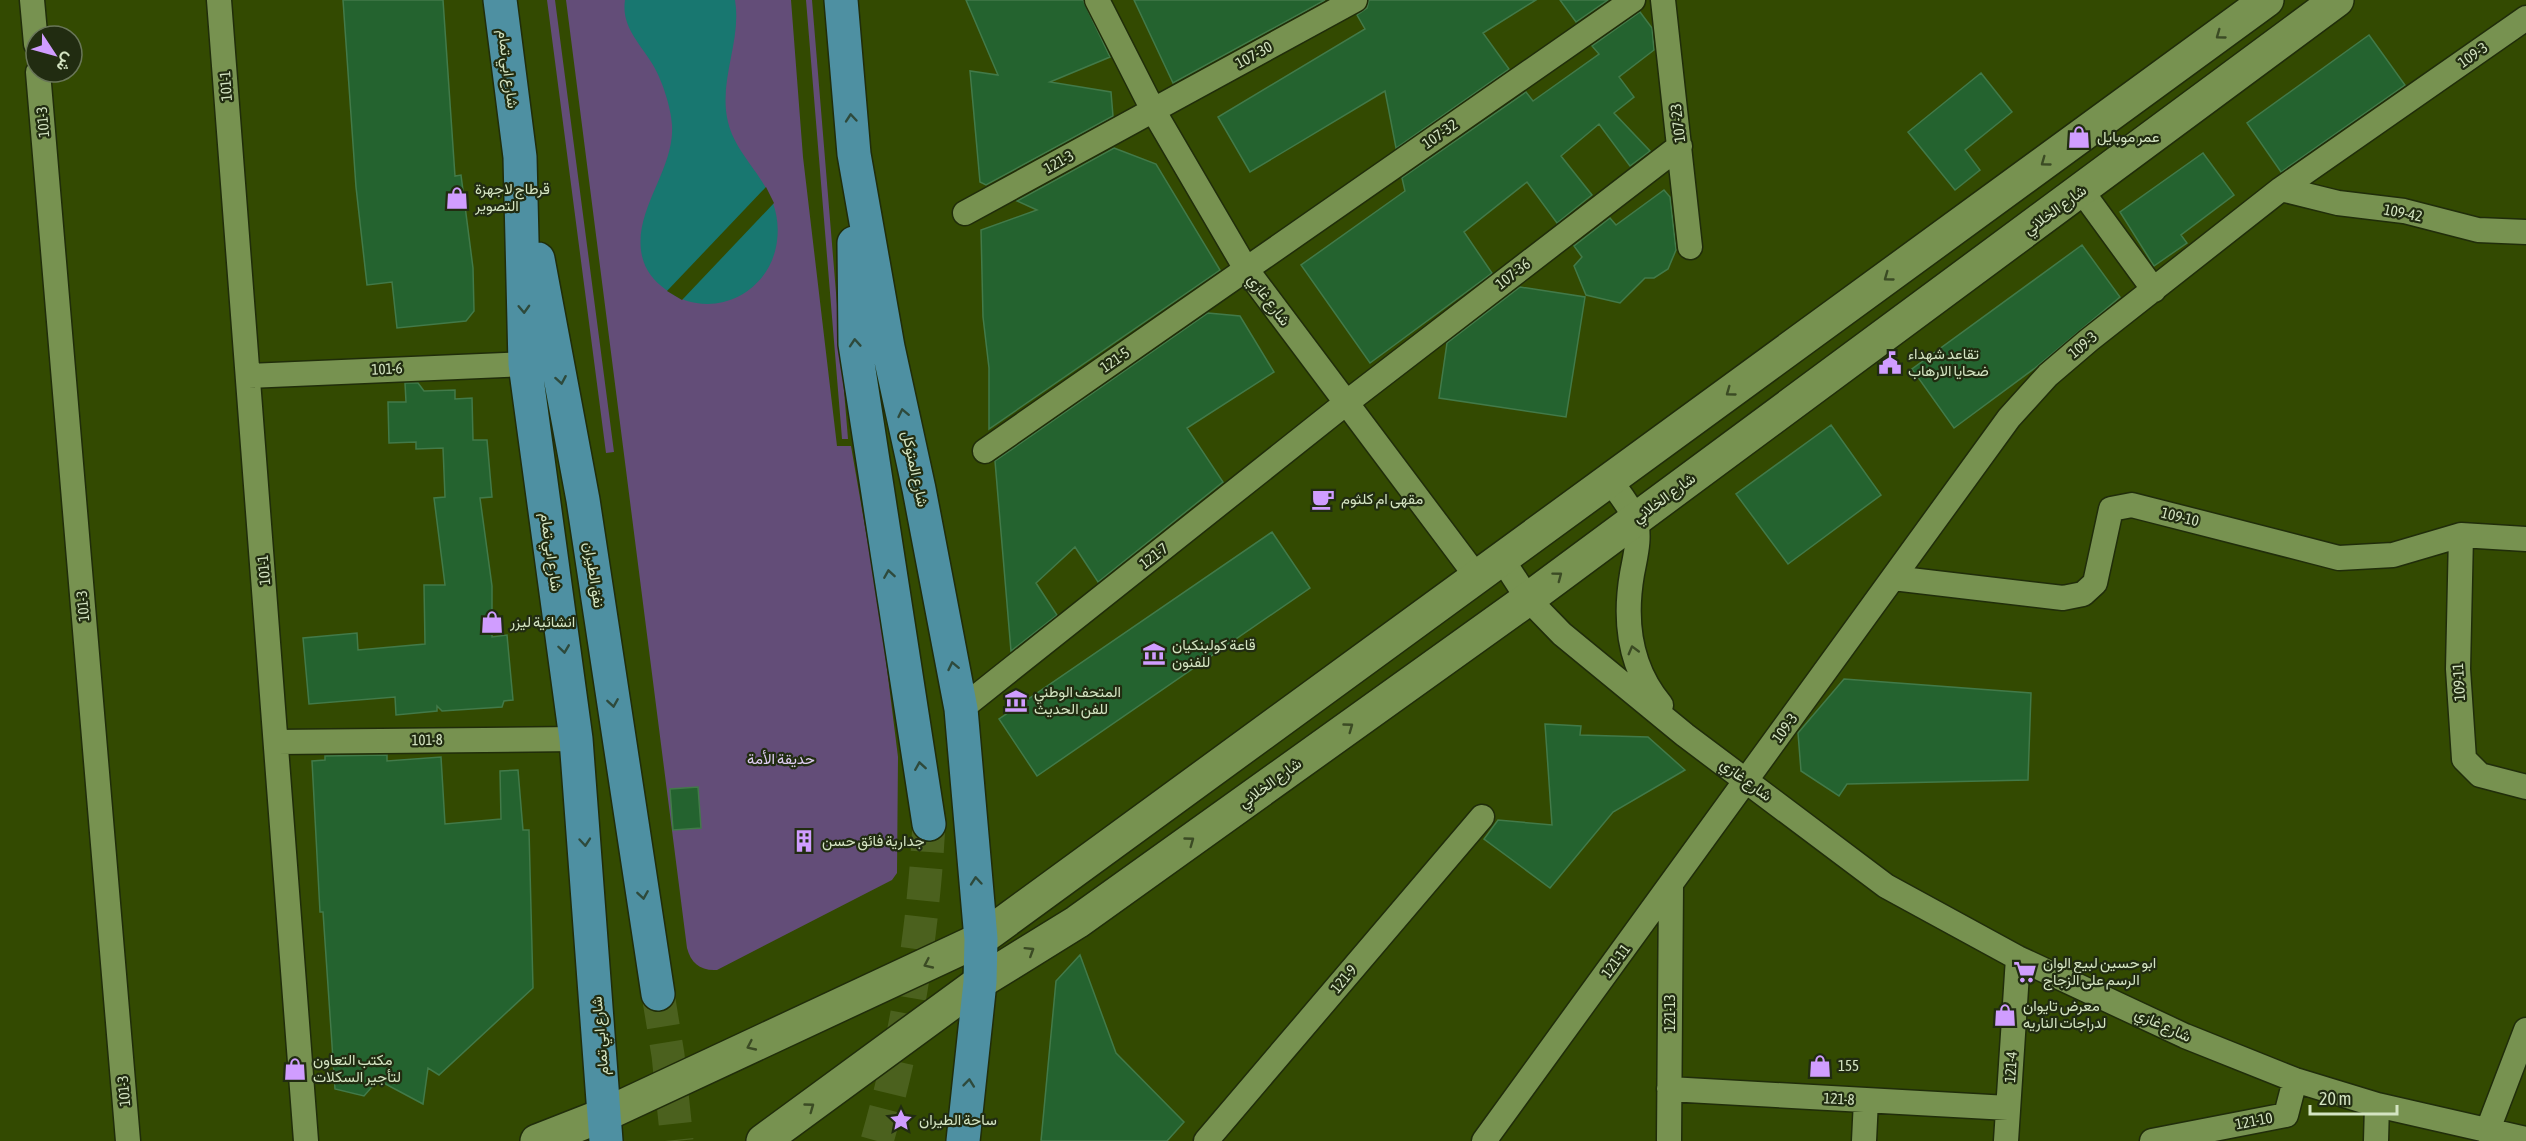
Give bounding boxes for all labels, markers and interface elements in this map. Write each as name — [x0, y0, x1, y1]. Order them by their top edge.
north arrow — [24, 24, 84, 84]
one-way arrow — [2215, 27, 2226, 38]
street label: شارع ابي تمام — [490, 29, 522, 110]
street label: 107-30 — [1233, 38, 1275, 71]
street label: 109-3 — [2455, 38, 2491, 71]
text: ش — [52, 49, 79, 76]
street label: 101-1 — [216, 70, 235, 102]
street label: 107-23 — [1667, 103, 1688, 143]
street label: 101-3 — [33, 106, 52, 138]
one-way arrow — [844, 114, 857, 123]
street label: 107-32 — [1419, 115, 1461, 152]
shop icon: عمر موبايل — [2066, 124, 2092, 150]
place label: عمر موبايل — [2097, 128, 2160, 146]
street label: 121-3 — [1041, 147, 1077, 177]
one-way arrow — [2041, 155, 2052, 166]
place label: قرطاج لاجهزة التصوير — [474, 180, 550, 215]
street label: شارع الخلاني — [2020, 181, 2092, 242]
shop icon: قرطاج لاجهزة التصوير — [444, 185, 470, 211]
street label: 109-42 — [2382, 200, 2424, 225]
street label: 107-36 — [1492, 255, 1533, 292]
one-way arrow — [1883, 270, 1894, 281]
street label: شارع غازي — [1241, 271, 1294, 332]
one-way arrow — [518, 305, 530, 314]
street label: 109-3 — [2065, 328, 2100, 361]
one-way arrow — [849, 339, 862, 348]
street label: 121-5 — [1097, 344, 1132, 376]
place label: تقاعد شهداء ضحايا الارهاب — [1908, 345, 1989, 380]
public building icon: تقاعد شهداء ضحايا الارهاب — [1877, 350, 1903, 376]
street label: 101-6 — [371, 359, 403, 378]
one-way arrow — [554, 374, 567, 384]
one-way arrow — [1726, 385, 1737, 396]
one-way arrow — [897, 409, 910, 419]
street label: شارع المتوكل — [896, 429, 932, 509]
street label: شارع الخلاني — [1629, 469, 1701, 530]
cafe icon: مقهى ام كلثوم — [1310, 486, 1336, 512]
place label: مقهى ام كلثوم — [1341, 490, 1423, 509]
street label: 109-10 — [2160, 504, 2201, 529]
street label: شارع ابي تمام — [533, 511, 565, 593]
street label: 121-7 — [1136, 539, 1171, 572]
street label: نفق الطيران — [579, 541, 608, 609]
street label: 101-1 — [254, 554, 273, 586]
one-way arrow — [884, 569, 896, 578]
one-way arrow — [1552, 573, 1563, 584]
street label: 101-3 — [73, 590, 92, 622]
shop icon: انشائية ليزر — [479, 609, 505, 635]
place label: انشائية ليزر — [509, 613, 575, 631]
place label: قاعة كولبنكيان للفنون — [1172, 636, 1256, 671]
museum icon: قاعة كولبنكيان للفنون — [1141, 641, 1167, 667]
one-way arrow — [557, 644, 570, 653]
one-way arrow — [1628, 646, 1640, 656]
one-way arrow — [947, 662, 960, 672]
street label: 109-11 — [2449, 662, 2468, 702]
place label: المتحف الوطني للفن الحديث — [1034, 683, 1121, 719]
museum icon: المتحف الوطني للفن الحديث — [1003, 688, 1029, 714]
one-way arrow — [607, 698, 619, 707]
street label: 109-3 — [1768, 710, 1801, 746]
one-way arrow — [1343, 723, 1354, 734]
street label: 101-8 — [411, 731, 443, 748]
park label: حديقة الأمة — [747, 750, 815, 768]
street label: شارع الخلاني — [1235, 754, 1307, 815]
street label: شارع غازي — [1714, 755, 1775, 808]
one-way arrow — [914, 762, 926, 771]
building icon: جدارية فائق حسن — [791, 828, 817, 854]
place label: جدارية فائق حسن — [822, 832, 924, 851]
one-way arrow — [1184, 837, 1195, 848]
one-way arrow — [578, 838, 591, 847]
one-way arrow — [970, 876, 983, 885]
one-way arrow — [636, 891, 648, 900]
street label: 121-11 — [1598, 941, 1633, 981]
one-way arrow — [1024, 947, 1034, 959]
place label: ابو حسين لبيع الوان الرسم على الزجاج — [2043, 954, 2156, 991]
one-way arrow — [923, 957, 934, 969]
supermarket icon: ابو حسين لبيع الوان الرسم على الزجاج — [2012, 959, 2038, 985]
street label: 121-9 — [1327, 961, 1360, 996]
street label: 121-13 — [1661, 994, 1678, 1032]
street label: شارع ابي تمام — [588, 995, 616, 1076]
place label: معرض تايوان لدراجات الناريه — [2023, 997, 2106, 1032]
shop icon: معرض تايوان لدراجات الناريه — [1992, 1002, 2018, 1028]
street label: شارع غازي — [2130, 1004, 2194, 1049]
one-way arrow — [747, 1039, 758, 1051]
place label: مكتب التعاون لتأجير السكلات — [313, 1051, 401, 1086]
street label: 121-4 — [2001, 1051, 2020, 1083]
shop icon: 155 — [1807, 1053, 1833, 1079]
shop icon: مكتب التعاون لتأجير السكلات — [282, 1056, 308, 1082]
place label: 155 — [1838, 1057, 1859, 1074]
street label: 101-3 — [114, 1075, 133, 1107]
one-way arrow — [963, 1078, 975, 1088]
scale bar — [2310, 1078, 2397, 1116]
text: 20 m — [2319, 1088, 2351, 1109]
street label: 121-8 — [1823, 1089, 1855, 1108]
one-way arrow — [804, 1103, 815, 1114]
place icon: ساحة الطيران — [888, 1107, 914, 1133]
street label: 121-10 — [2234, 1109, 2274, 1132]
place label: ساحة الطيران — [919, 1111, 997, 1129]

